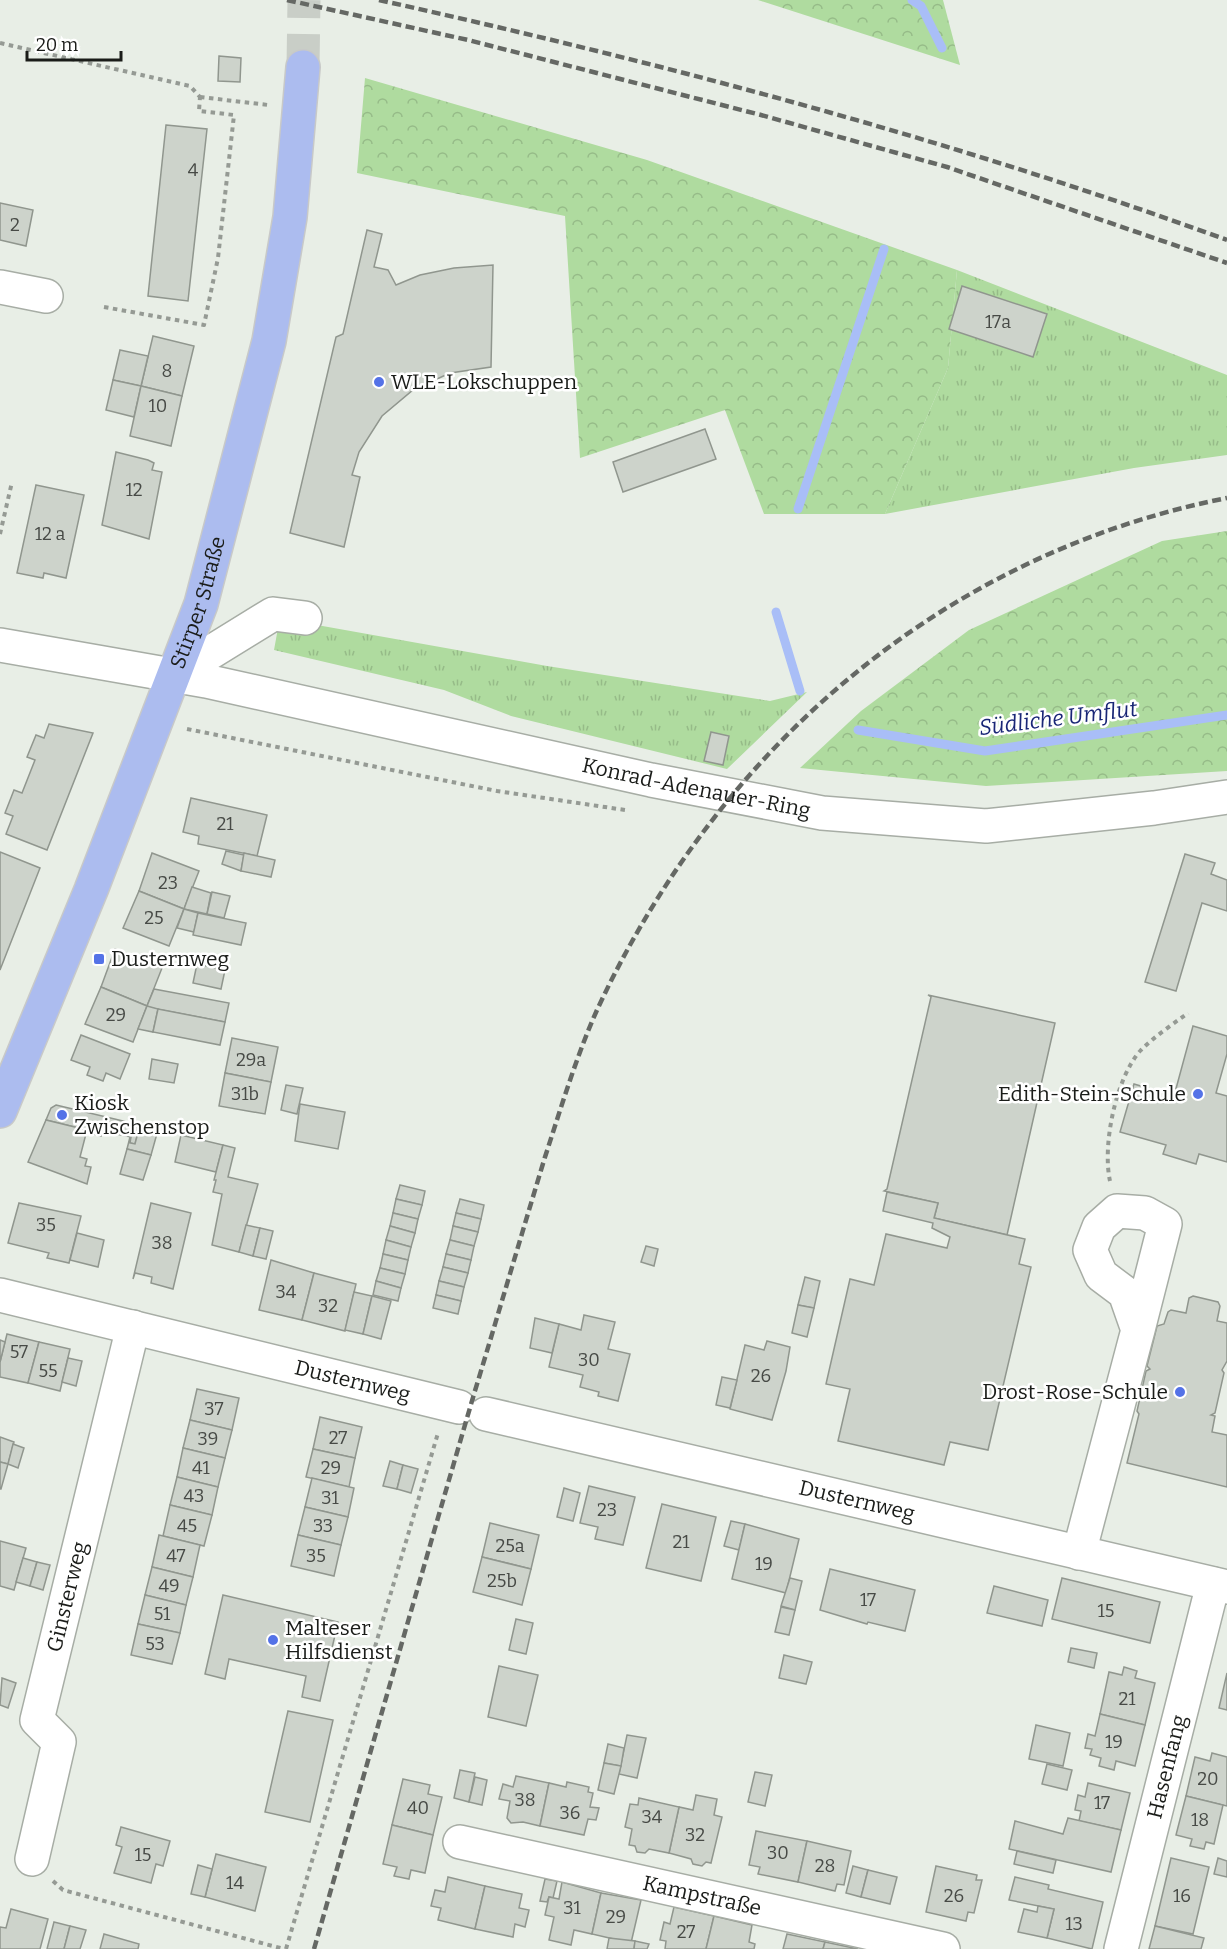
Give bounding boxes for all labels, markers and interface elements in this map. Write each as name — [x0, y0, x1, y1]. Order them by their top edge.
scale bar — [27, 24, 122, 62]
text: 20 m — [36, 34, 78, 56]
house number: 4 — [188, 159, 199, 181]
house number: 2 — [10, 214, 20, 236]
house number: 17a — [985, 311, 1011, 333]
house number: 8 — [162, 360, 172, 382]
place label: WLE-Lokschuppen — [391, 369, 577, 395]
marker: WLE-Lokschuppen — [372, 375, 386, 389]
house number: 10 — [149, 395, 167, 417]
house number: 12 — [125, 479, 143, 501]
house number: 12 a — [35, 523, 65, 545]
street label: Stirper Straße — [164, 533, 231, 672]
water label: Südliche Umflut — [977, 695, 1139, 741]
street label: Konrad-Adenauer-Ring — [580, 752, 813, 824]
house number: 21 — [216, 813, 234, 835]
house number: 23 — [158, 872, 178, 894]
house number: 25 — [144, 907, 164, 929]
place label: Dusternweg — [111, 946, 229, 972]
marker: Dusternweg — [92, 952, 106, 966]
house number: 29 — [106, 1004, 126, 1026]
house number: 29a — [236, 1049, 266, 1071]
place label: Edith-Stein-Schule — [998, 1081, 1186, 1107]
house number: 31b — [231, 1083, 259, 1105]
marker: Edith-Stein-Schule — [1191, 1087, 1205, 1101]
place label: Kiosk Zwischenstop — [74, 1090, 210, 1140]
marker: Kiosk Zwischenstop — [55, 1108, 69, 1122]
house number: 35 — [36, 1214, 56, 1236]
house number: 38 — [151, 1232, 173, 1254]
house number: 34 — [276, 1281, 297, 1303]
house number: 32 — [318, 1295, 338, 1317]
house number: 57 — [10, 1341, 28, 1363]
house number: 30 — [578, 1349, 600, 1371]
street label: Dusternweg — [292, 1354, 413, 1408]
house number: 55 — [38, 1360, 58, 1382]
house number: 26 — [751, 1365, 771, 1387]
place label: Drost-Rose-Schule — [982, 1379, 1168, 1405]
marker: Drost-Rose-Schule — [1173, 1385, 1187, 1399]
house number: 37 — [204, 1398, 224, 1420]
house number: 27 — [329, 1427, 347, 1449]
house number: 39 — [198, 1428, 218, 1450]
house number: 41 — [192, 1457, 211, 1479]
house number: 29 — [321, 1457, 341, 1479]
street label: Dusternweg — [796, 1475, 918, 1527]
house number: 43 — [184, 1485, 204, 1507]
house number: 31 — [321, 1487, 339, 1509]
house number: 23 — [597, 1499, 617, 1521]
house number: 45 — [177, 1515, 197, 1537]
house number: 33 — [313, 1515, 333, 1537]
house number: 21 — [672, 1531, 690, 1553]
house number: 25a — [495, 1535, 525, 1557]
street label: Ginsterweg — [41, 1539, 93, 1655]
house number: 47 — [166, 1545, 186, 1567]
house number: 35 — [306, 1545, 326, 1567]
house number: 19 — [755, 1553, 773, 1575]
house number: 25b — [487, 1570, 517, 1592]
house number: 49 — [158, 1575, 180, 1597]
house number: 17 — [860, 1589, 876, 1611]
house number: 15 — [1098, 1600, 1114, 1622]
house number: 51 — [154, 1603, 171, 1625]
place label: Malteser Hilfsdienst — [285, 1615, 393, 1665]
house number: 53 — [145, 1633, 165, 1655]
marker: Malteser Hilfsdienst — [266, 1633, 280, 1647]
house number: 21 — [1118, 1688, 1136, 1710]
street label: Hasenfang — [1141, 1712, 1193, 1821]
house number: 19 — [1105, 1731, 1123, 1753]
house number: 20 — [1197, 1768, 1219, 1790]
house number: 38 — [514, 1789, 536, 1811]
house number: 17 — [1094, 1792, 1110, 1814]
house number: 40 — [407, 1797, 429, 1819]
house number: 36 — [560, 1802, 580, 1824]
house number: 34 — [642, 1806, 663, 1828]
house number: 18 — [1191, 1809, 1209, 1831]
house number: 32 — [685, 1824, 705, 1846]
house number: 30 — [767, 1842, 789, 1864]
house number: 15 — [135, 1844, 151, 1866]
house number: 28 — [815, 1855, 835, 1877]
street label: Kampstraße — [640, 1870, 764, 1921]
house number: 14 — [226, 1872, 244, 1894]
house number: 26 — [944, 1885, 964, 1907]
house number: 16 — [1173, 1885, 1191, 1907]
house number: 31 — [563, 1897, 581, 1919]
house number: 29 — [606, 1906, 626, 1928]
house number: 13 — [1065, 1913, 1083, 1935]
house number: 27 — [677, 1921, 695, 1943]

